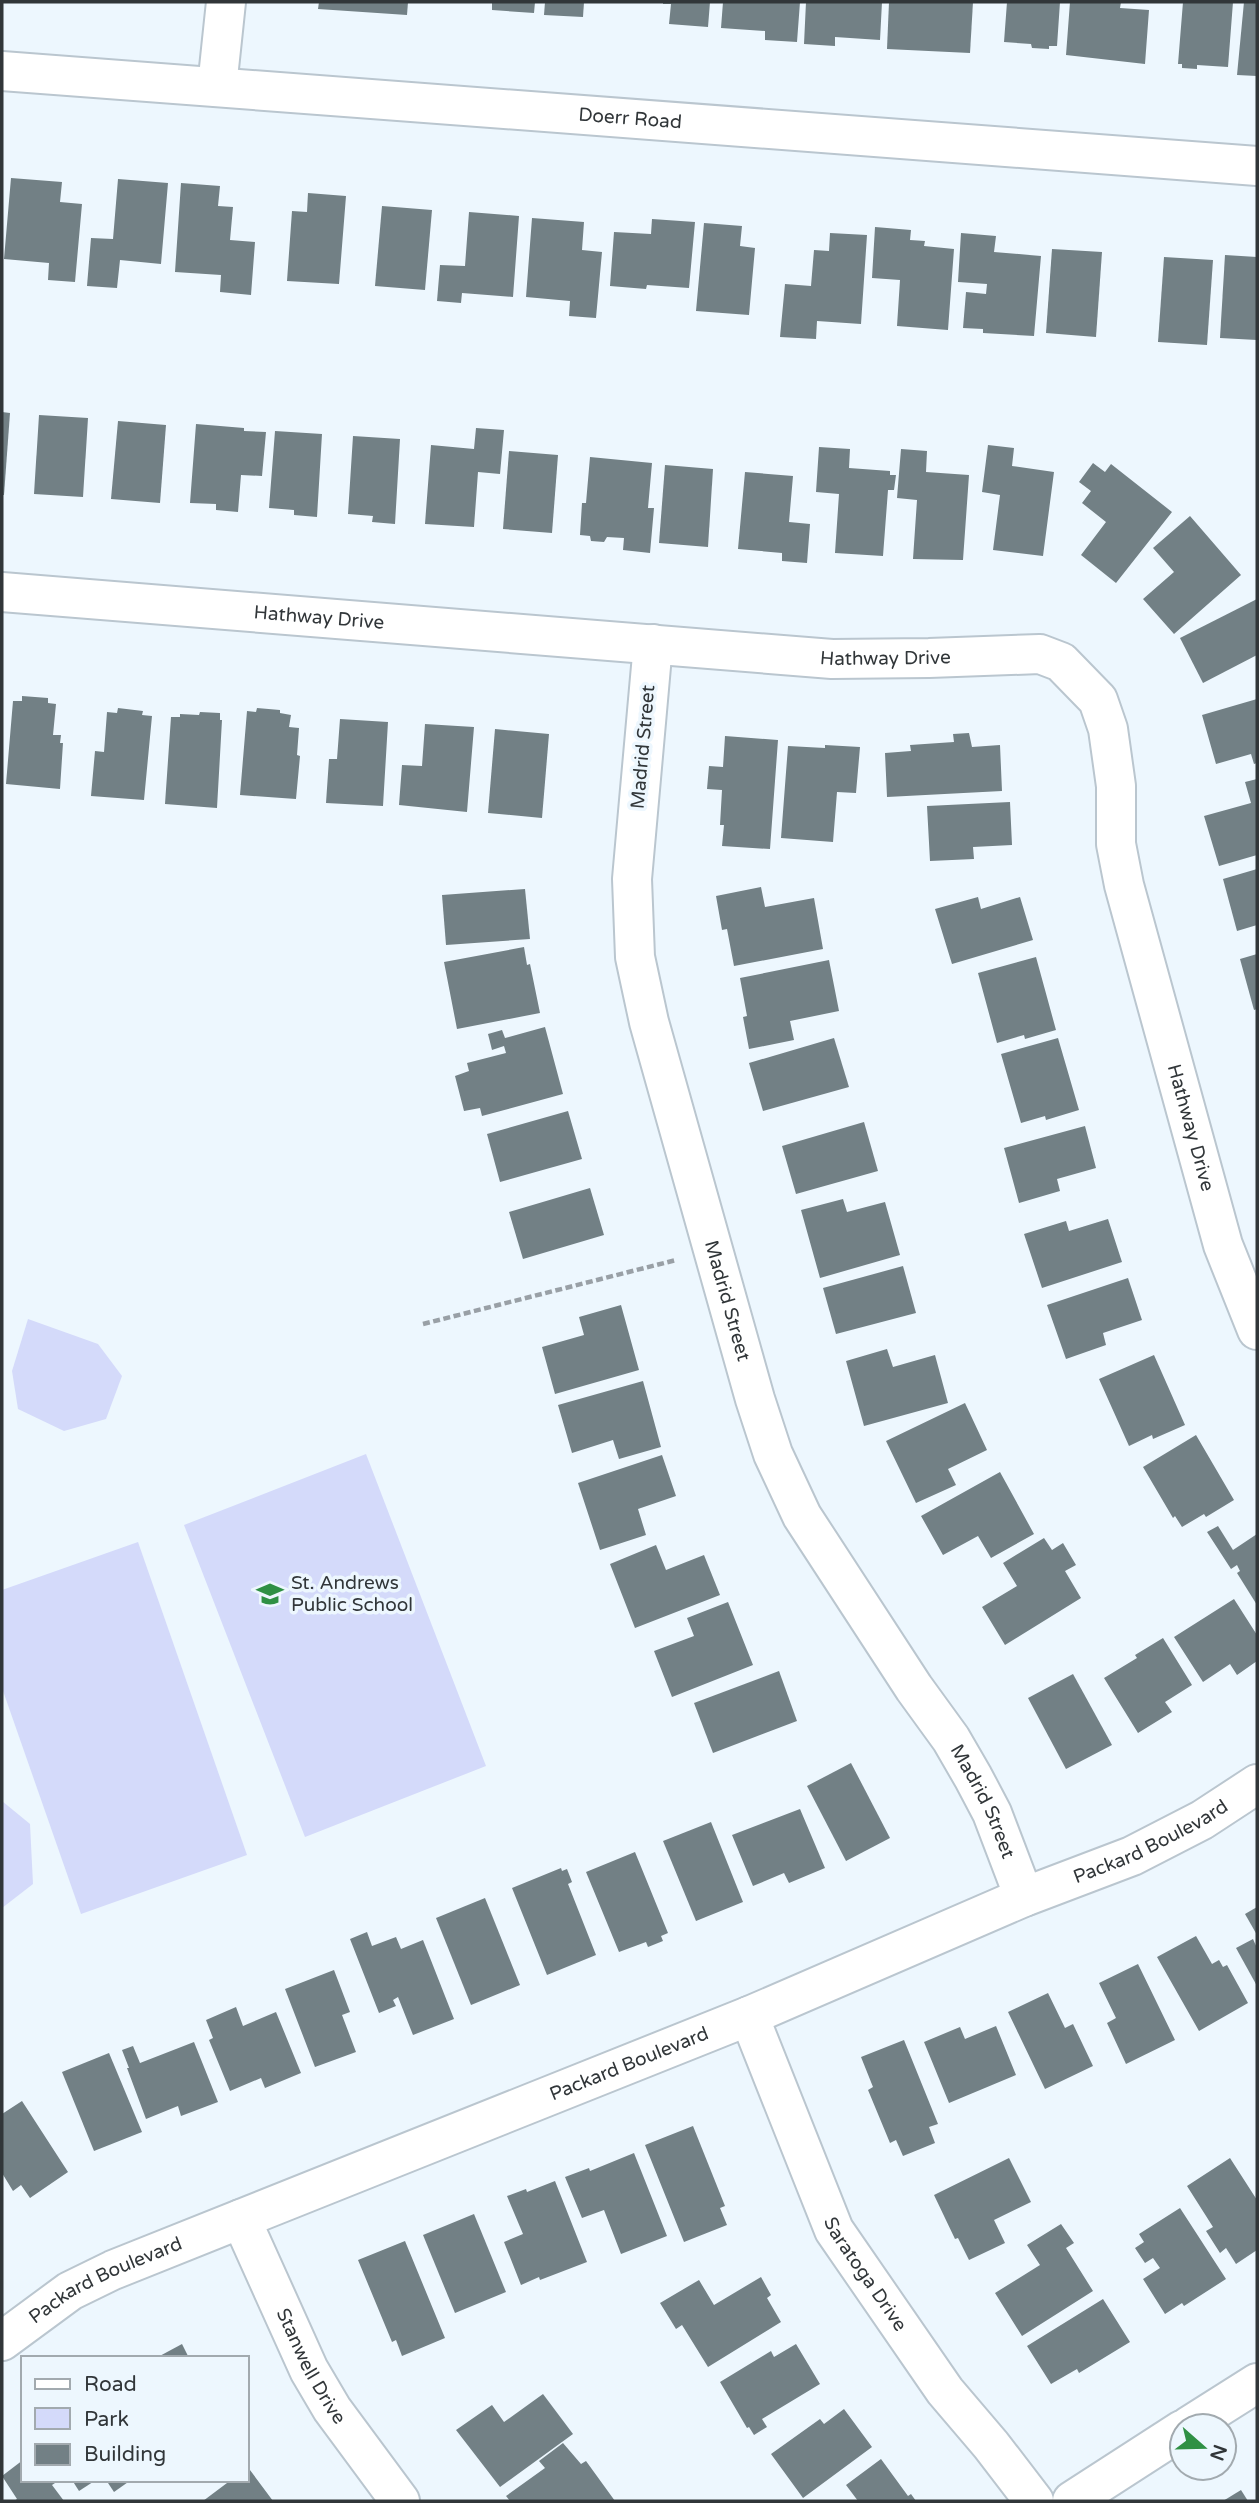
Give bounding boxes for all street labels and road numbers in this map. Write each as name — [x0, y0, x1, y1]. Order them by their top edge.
street label: Doerr Road — [578, 104, 683, 133]
street label: Hathway Drive — [253, 601, 385, 634]
street label: Hathway Drive — [819, 646, 951, 670]
street label: Madrid Street — [627, 684, 659, 810]
street label: Hathway Drive — [1163, 1062, 1219, 1194]
street label: Madrid Street — [700, 1238, 755, 1364]
street label: Madrid Street — [946, 1741, 1019, 1862]
street label: Packard Boulevard — [1070, 1795, 1232, 1888]
street label: Packard Boulevard — [546, 2022, 712, 2105]
street label: Saratoga Drive — [819, 2214, 911, 2335]
street label: Packard Boulevard — [25, 2233, 185, 2328]
street label: Stanwell Drive — [272, 2305, 350, 2428]

